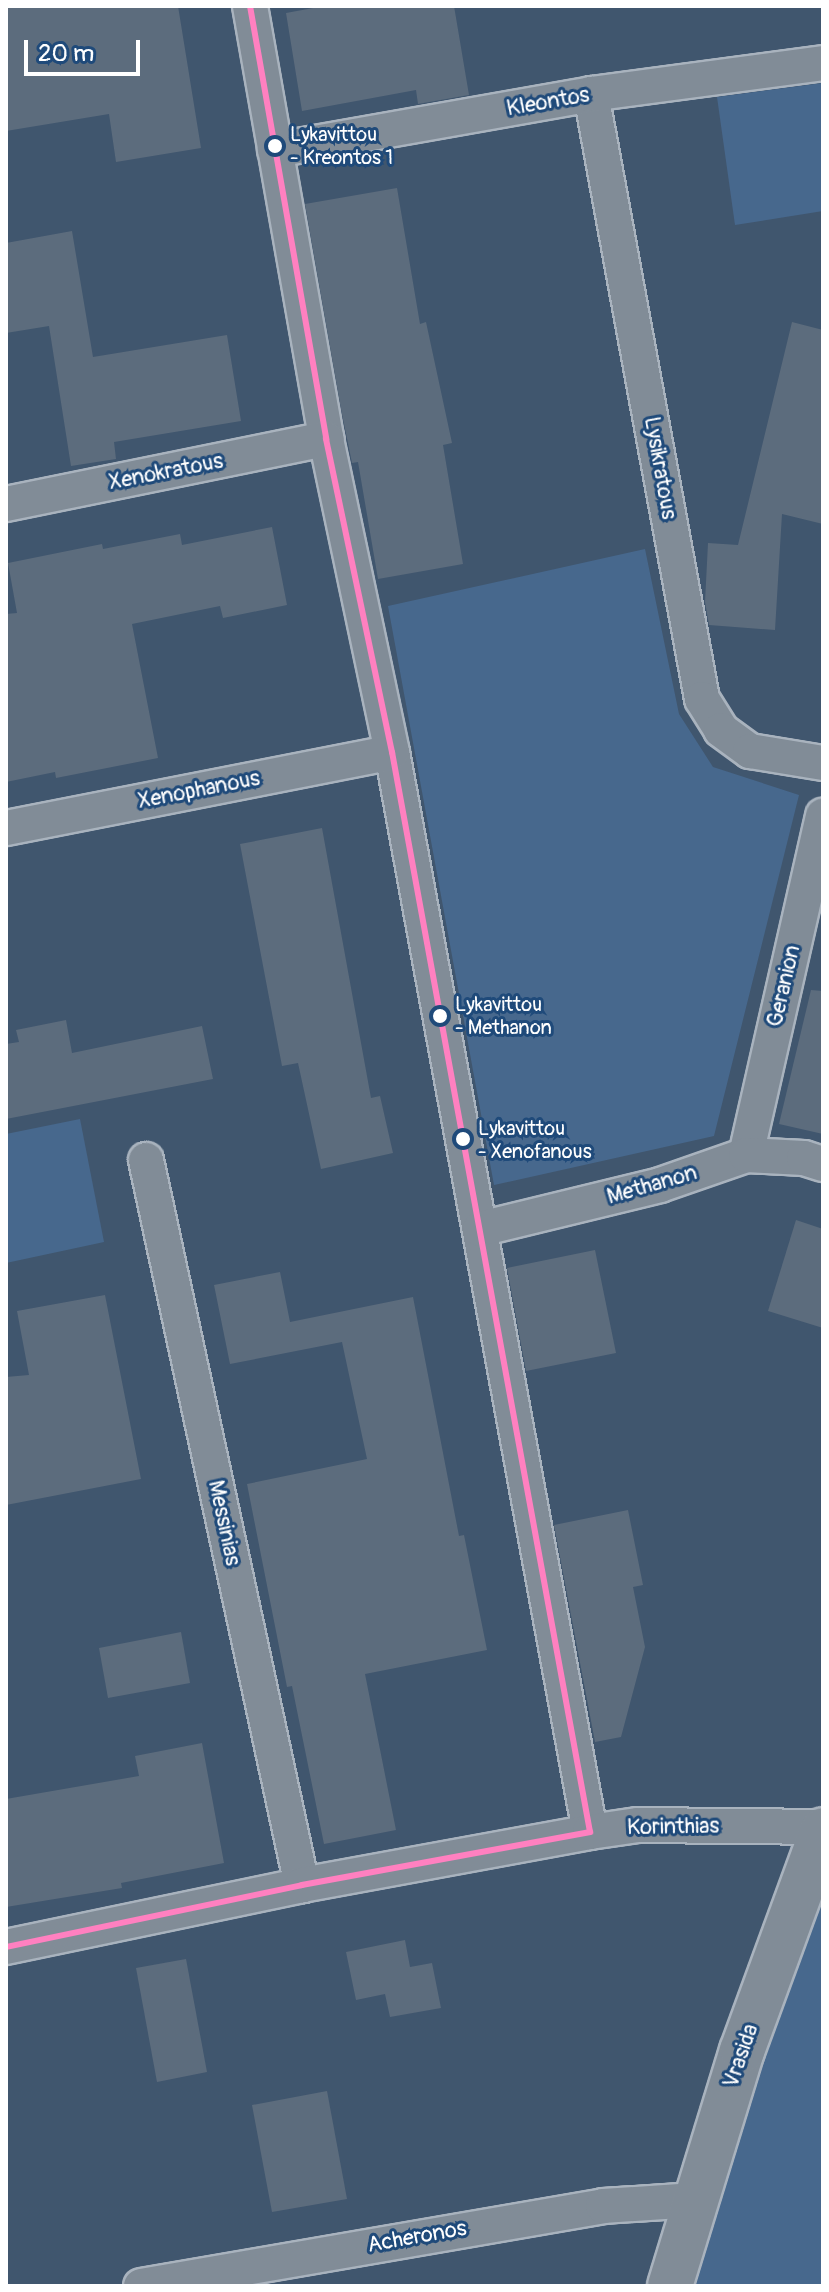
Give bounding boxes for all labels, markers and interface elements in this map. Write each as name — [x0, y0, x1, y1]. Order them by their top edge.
scale bar — [28, 24, 144, 74]
text: 20 m — [38, 39, 94, 68]
street label: Kleontos — [504, 82, 592, 122]
place label: Lykavittou - Kreontos 1 — [290, 122, 393, 169]
marker: Lykavittou - Kreontos 1 — [267, 138, 283, 154]
street label: Lysikratous — [638, 415, 682, 521]
street label: Xenokratous — [107, 448, 225, 496]
street label: Xenophanous — [136, 765, 262, 815]
street label: Geranion — [762, 942, 806, 1030]
place label: Lykavittou - Methanon — [455, 992, 552, 1039]
marker: Lykavittou - Methanon — [432, 1008, 448, 1024]
place label: Lykavittou - Xenofanous — [478, 1116, 592, 1163]
marker: Lykavittou - Xenofanous — [455, 1131, 471, 1147]
street label: Methanon — [604, 1160, 700, 1210]
street label: Messinias — [202, 1478, 246, 1568]
street label: Korinthias — [627, 1813, 719, 1841]
street label: Vrasida — [718, 2020, 764, 2092]
street label: Acheronos — [365, 2215, 469, 2259]

